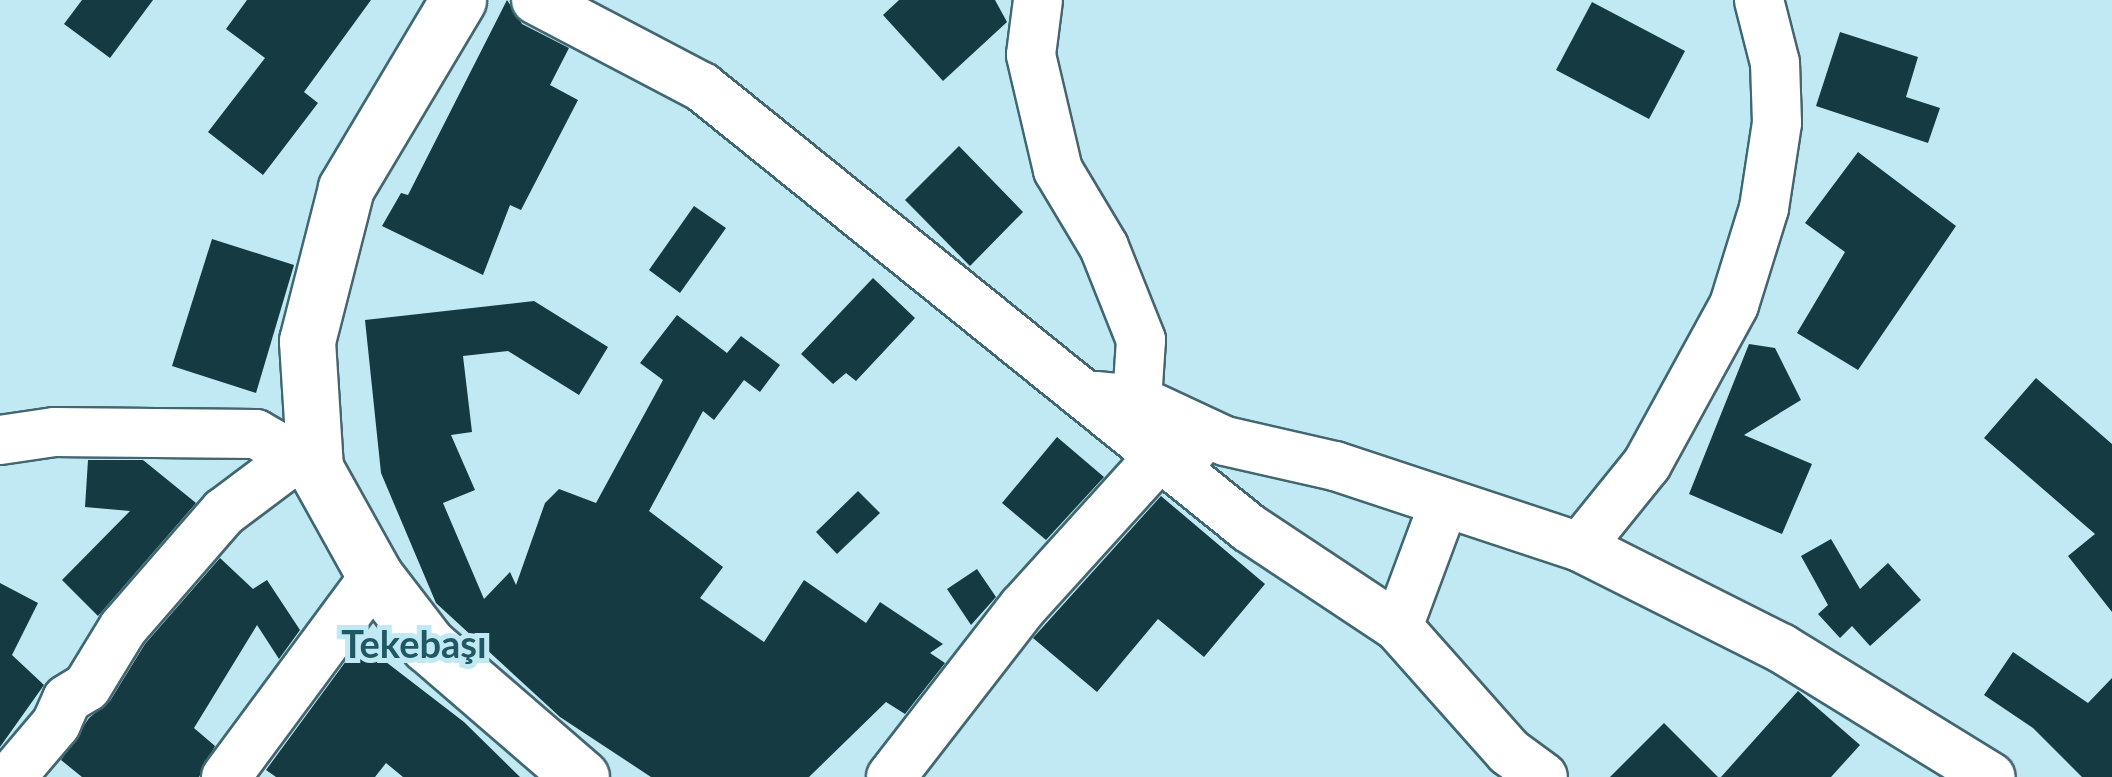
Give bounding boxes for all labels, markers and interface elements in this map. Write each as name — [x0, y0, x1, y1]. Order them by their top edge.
district label: Tekebaşı — [341, 621, 487, 667]

